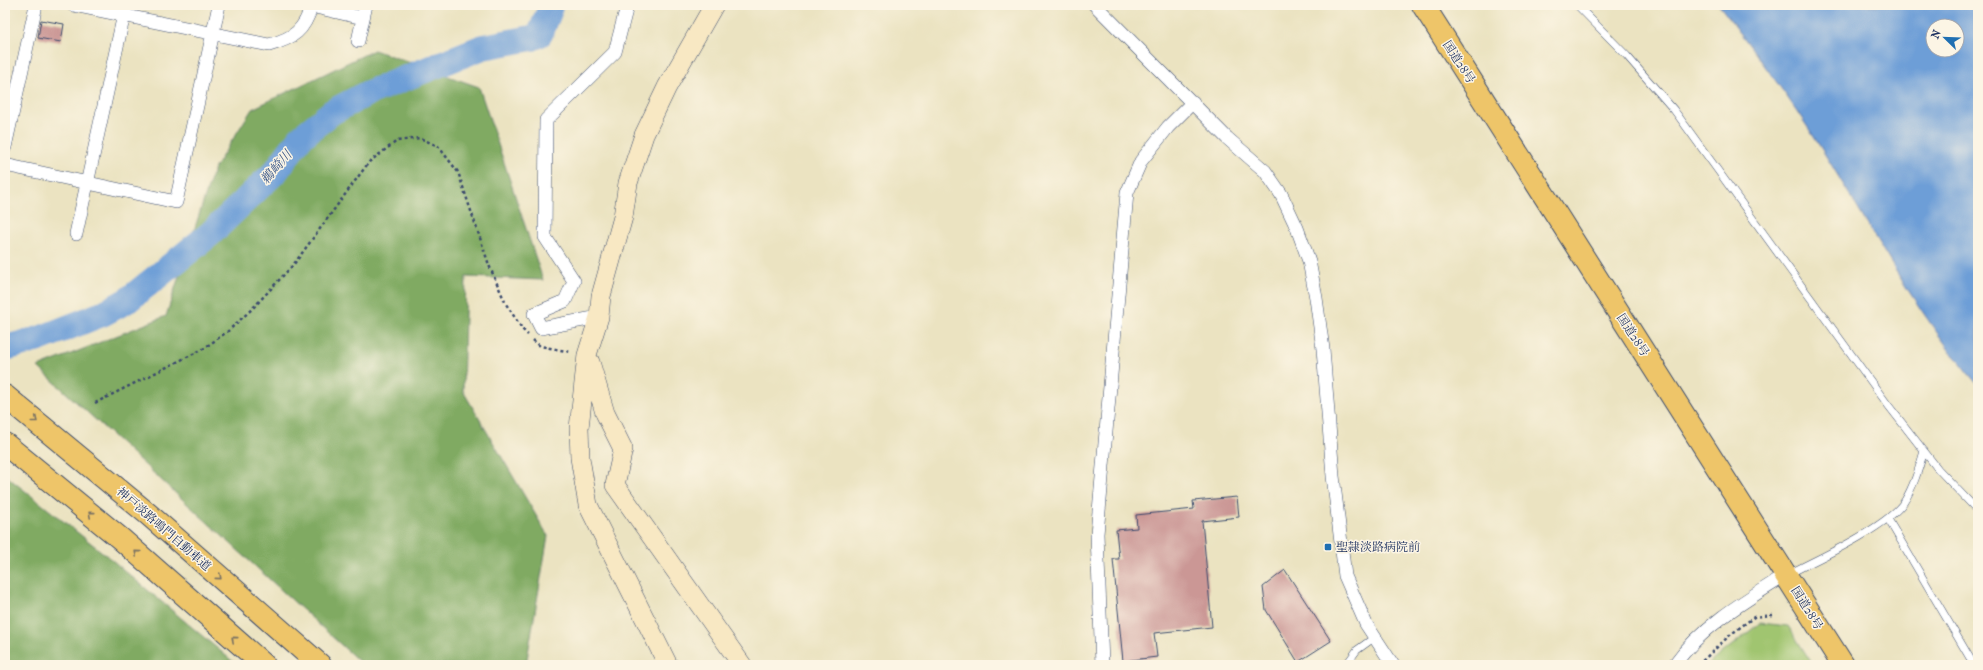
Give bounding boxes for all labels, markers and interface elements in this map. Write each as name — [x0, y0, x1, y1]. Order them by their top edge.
north arrow — [1925, 18, 1965, 58]
text: N — [1929, 27, 1944, 41]
street label: 国道28号 — [1440, 38, 1478, 86]
water label: 鵜崎川 — [258, 146, 296, 187]
street label: 国道28号 — [1614, 311, 1652, 359]
one-way arrow — [31, 415, 38, 422]
street label: 神戸淡路鳴門自動車道 — [114, 484, 214, 574]
one-way arrow — [88, 512, 95, 519]
place label: 聖隷淡路病院前 — [1336, 540, 1420, 554]
marker: 聖隷淡路病院前 — [1323, 542, 1333, 552]
one-way arrow — [134, 551, 141, 558]
one-way arrow — [215, 572, 222, 579]
street label: 国道28号 — [1788, 584, 1826, 632]
one-way arrow — [232, 637, 239, 644]

